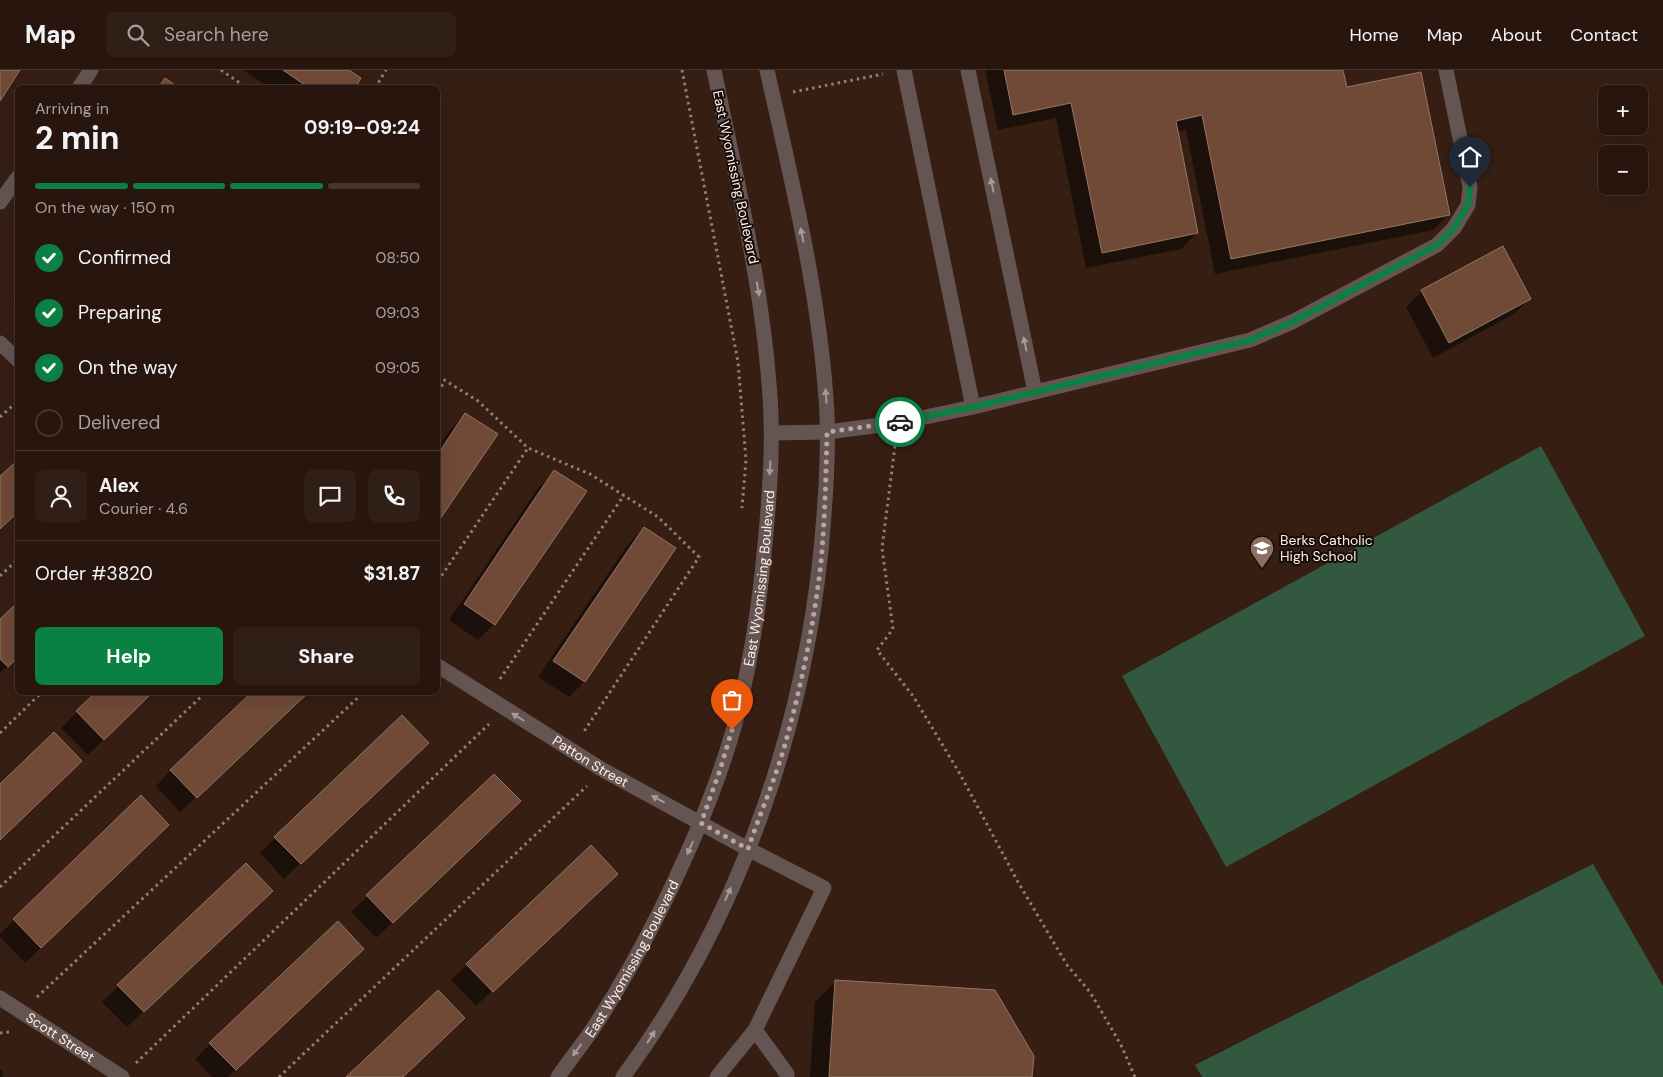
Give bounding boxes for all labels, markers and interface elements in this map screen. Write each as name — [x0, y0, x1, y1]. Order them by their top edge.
search box — [106, 12, 456, 57]
text: Map — [25, 19, 76, 50]
icon: search — [124, 21, 152, 49]
text: Search here — [164, 22, 269, 47]
text: Home — [1349, 23, 1399, 47]
text: Map — [1427, 23, 1463, 47]
text: About — [1491, 23, 1542, 47]
text: Contact — [1570, 23, 1638, 47]
map controls — [1598, 85, 1648, 195]
button: + — [1598, 85, 1648, 135]
street label: East Wyomissing Boulevard — [709, 88, 763, 266]
text: Arriving in — [35, 98, 109, 119]
text: 09:19–09:24 — [304, 115, 420, 140]
text: 2 min — [35, 117, 120, 159]
pin — [1449, 136, 1491, 187]
icon: home — [1456, 143, 1484, 171]
button: − — [1598, 145, 1648, 195]
one-way arrow — [988, 178, 996, 193]
text: On the way · 150 m — [35, 197, 175, 218]
one-way arrow — [798, 227, 806, 243]
icon: check — [35, 244, 63, 272]
text: Confirmed — [78, 245, 171, 270]
text: 08:50 — [375, 247, 420, 268]
one-way arrow — [754, 282, 762, 298]
icon: check — [35, 299, 63, 327]
text: Preparing — [78, 300, 162, 325]
text: 09:03 — [375, 302, 420, 323]
one-way arrow — [1021, 337, 1029, 352]
icon: check — [35, 354, 63, 382]
text: On the way — [78, 355, 178, 380]
text: 09:05 — [375, 357, 420, 378]
one-way arrow — [821, 388, 829, 404]
courier — [875, 397, 925, 447]
icon: car — [886, 408, 914, 436]
text: Delivered — [78, 410, 160, 435]
one-way arrow — [766, 461, 774, 477]
button: person — [35, 470, 87, 522]
button: chat — [304, 470, 356, 522]
button: phone — [368, 470, 420, 522]
text: Alex — [99, 473, 139, 498]
street label: East Wyomissing Boulevard — [739, 489, 778, 668]
text: Courier · 4.6 — [99, 498, 188, 519]
place label: Berks Catholic High School — [1280, 531, 1373, 565]
school or university icon: Berks Catholic High School — [1249, 535, 1275, 569]
text: Order #3820 — [35, 561, 153, 586]
text: $31.87 — [363, 561, 420, 586]
button: Help — [35, 627, 223, 685]
button: Share — [233, 627, 420, 685]
pin — [711, 679, 753, 730]
icon: bag — [718, 686, 746, 714]
one-way arrow — [512, 712, 525, 721]
street label: Patton Street — [549, 731, 632, 791]
one-way arrow — [652, 795, 665, 804]
one-way arrow — [685, 840, 694, 855]
street label: East Wyomissing Boulevard — [581, 877, 683, 1041]
one-way arrow — [725, 887, 733, 901]
street label: Scott Street — [23, 1008, 98, 1066]
one-way arrow — [646, 1030, 656, 1043]
one-way arrow — [572, 1043, 582, 1057]

